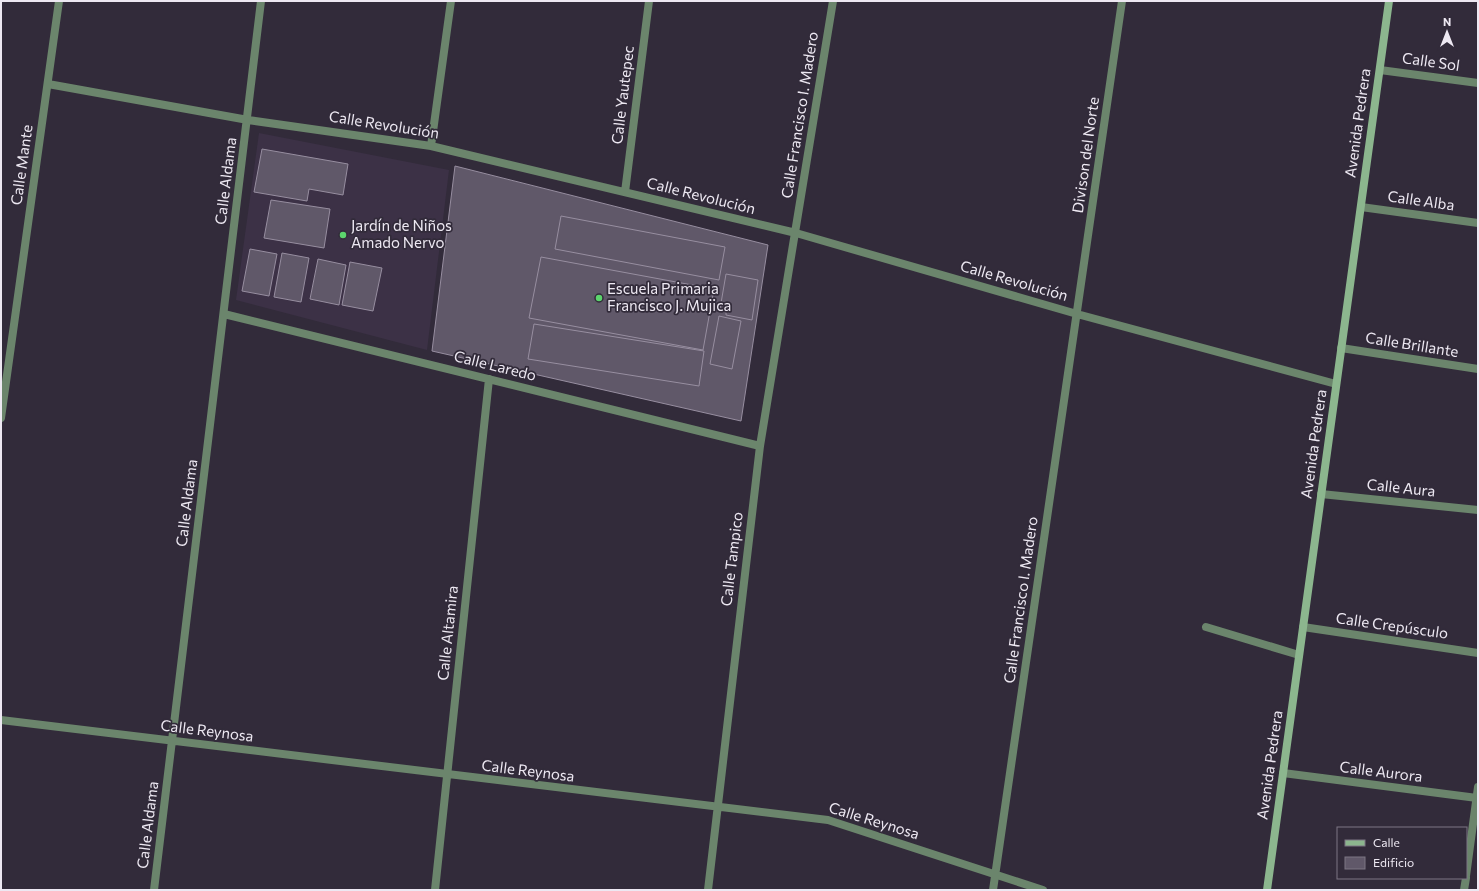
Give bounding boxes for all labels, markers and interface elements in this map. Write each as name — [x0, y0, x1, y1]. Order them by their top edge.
north arrow — [1427, 12, 1467, 52]
text: N — [1443, 15, 1451, 28]
street label: Calle Francisco I. Madero — [777, 30, 821, 199]
street label: Calle Yautepec — [607, 45, 637, 145]
street label: Calle Sol — [1401, 48, 1461, 74]
street label: Avenida Pedrera — [1340, 67, 1374, 179]
street label: Divison del Norte — [1068, 96, 1102, 214]
street label: Calle Revolución — [328, 106, 440, 142]
street label: Calle Mante — [6, 123, 36, 206]
street label: Calle Aldama — [211, 136, 239, 226]
street label: Calle Revolución — [645, 173, 757, 217]
street label: Calle Alba — [1387, 186, 1456, 214]
place label: Jardín de Niños Amado Nervo — [351, 216, 452, 251]
marker: Jardín de Niños Amado Nervo — [338, 230, 348, 240]
street label: Calle Revolución — [958, 256, 1070, 304]
place label: Escuela Primaria Francisco J. Mujica — [607, 279, 731, 314]
marker: Escuela Primaria Francisco J. Mujica — [594, 293, 604, 303]
street label: Calle Brillante — [1364, 328, 1460, 360]
street label: Calle Laredo — [452, 346, 538, 384]
street label: Avenida Pedrera — [1296, 388, 1330, 500]
street label: Calle Aldama — [172, 458, 200, 548]
street label: Calle Aura — [1366, 474, 1436, 500]
street label: Calle Tampico — [716, 511, 746, 607]
street label: Calle Francisco I. Madero — [999, 515, 1041, 685]
street label: Calle Altamira — [433, 585, 461, 681]
street label: Calle Crepúsculo — [1335, 608, 1449, 642]
street label: Avenida Pedrera — [1252, 709, 1286, 821]
street label: Calle Reynosa — [160, 715, 255, 745]
street label: Calle Reynosa — [481, 755, 576, 785]
street label: Calle Aurora — [1339, 757, 1424, 785]
street label: Calle Aldama — [133, 780, 161, 870]
street label: Calle Reynosa — [827, 798, 922, 842]
legend — [1337, 827, 1467, 879]
text: Calle — [1373, 835, 1400, 849]
text: Edificio — [1373, 855, 1414, 869]

